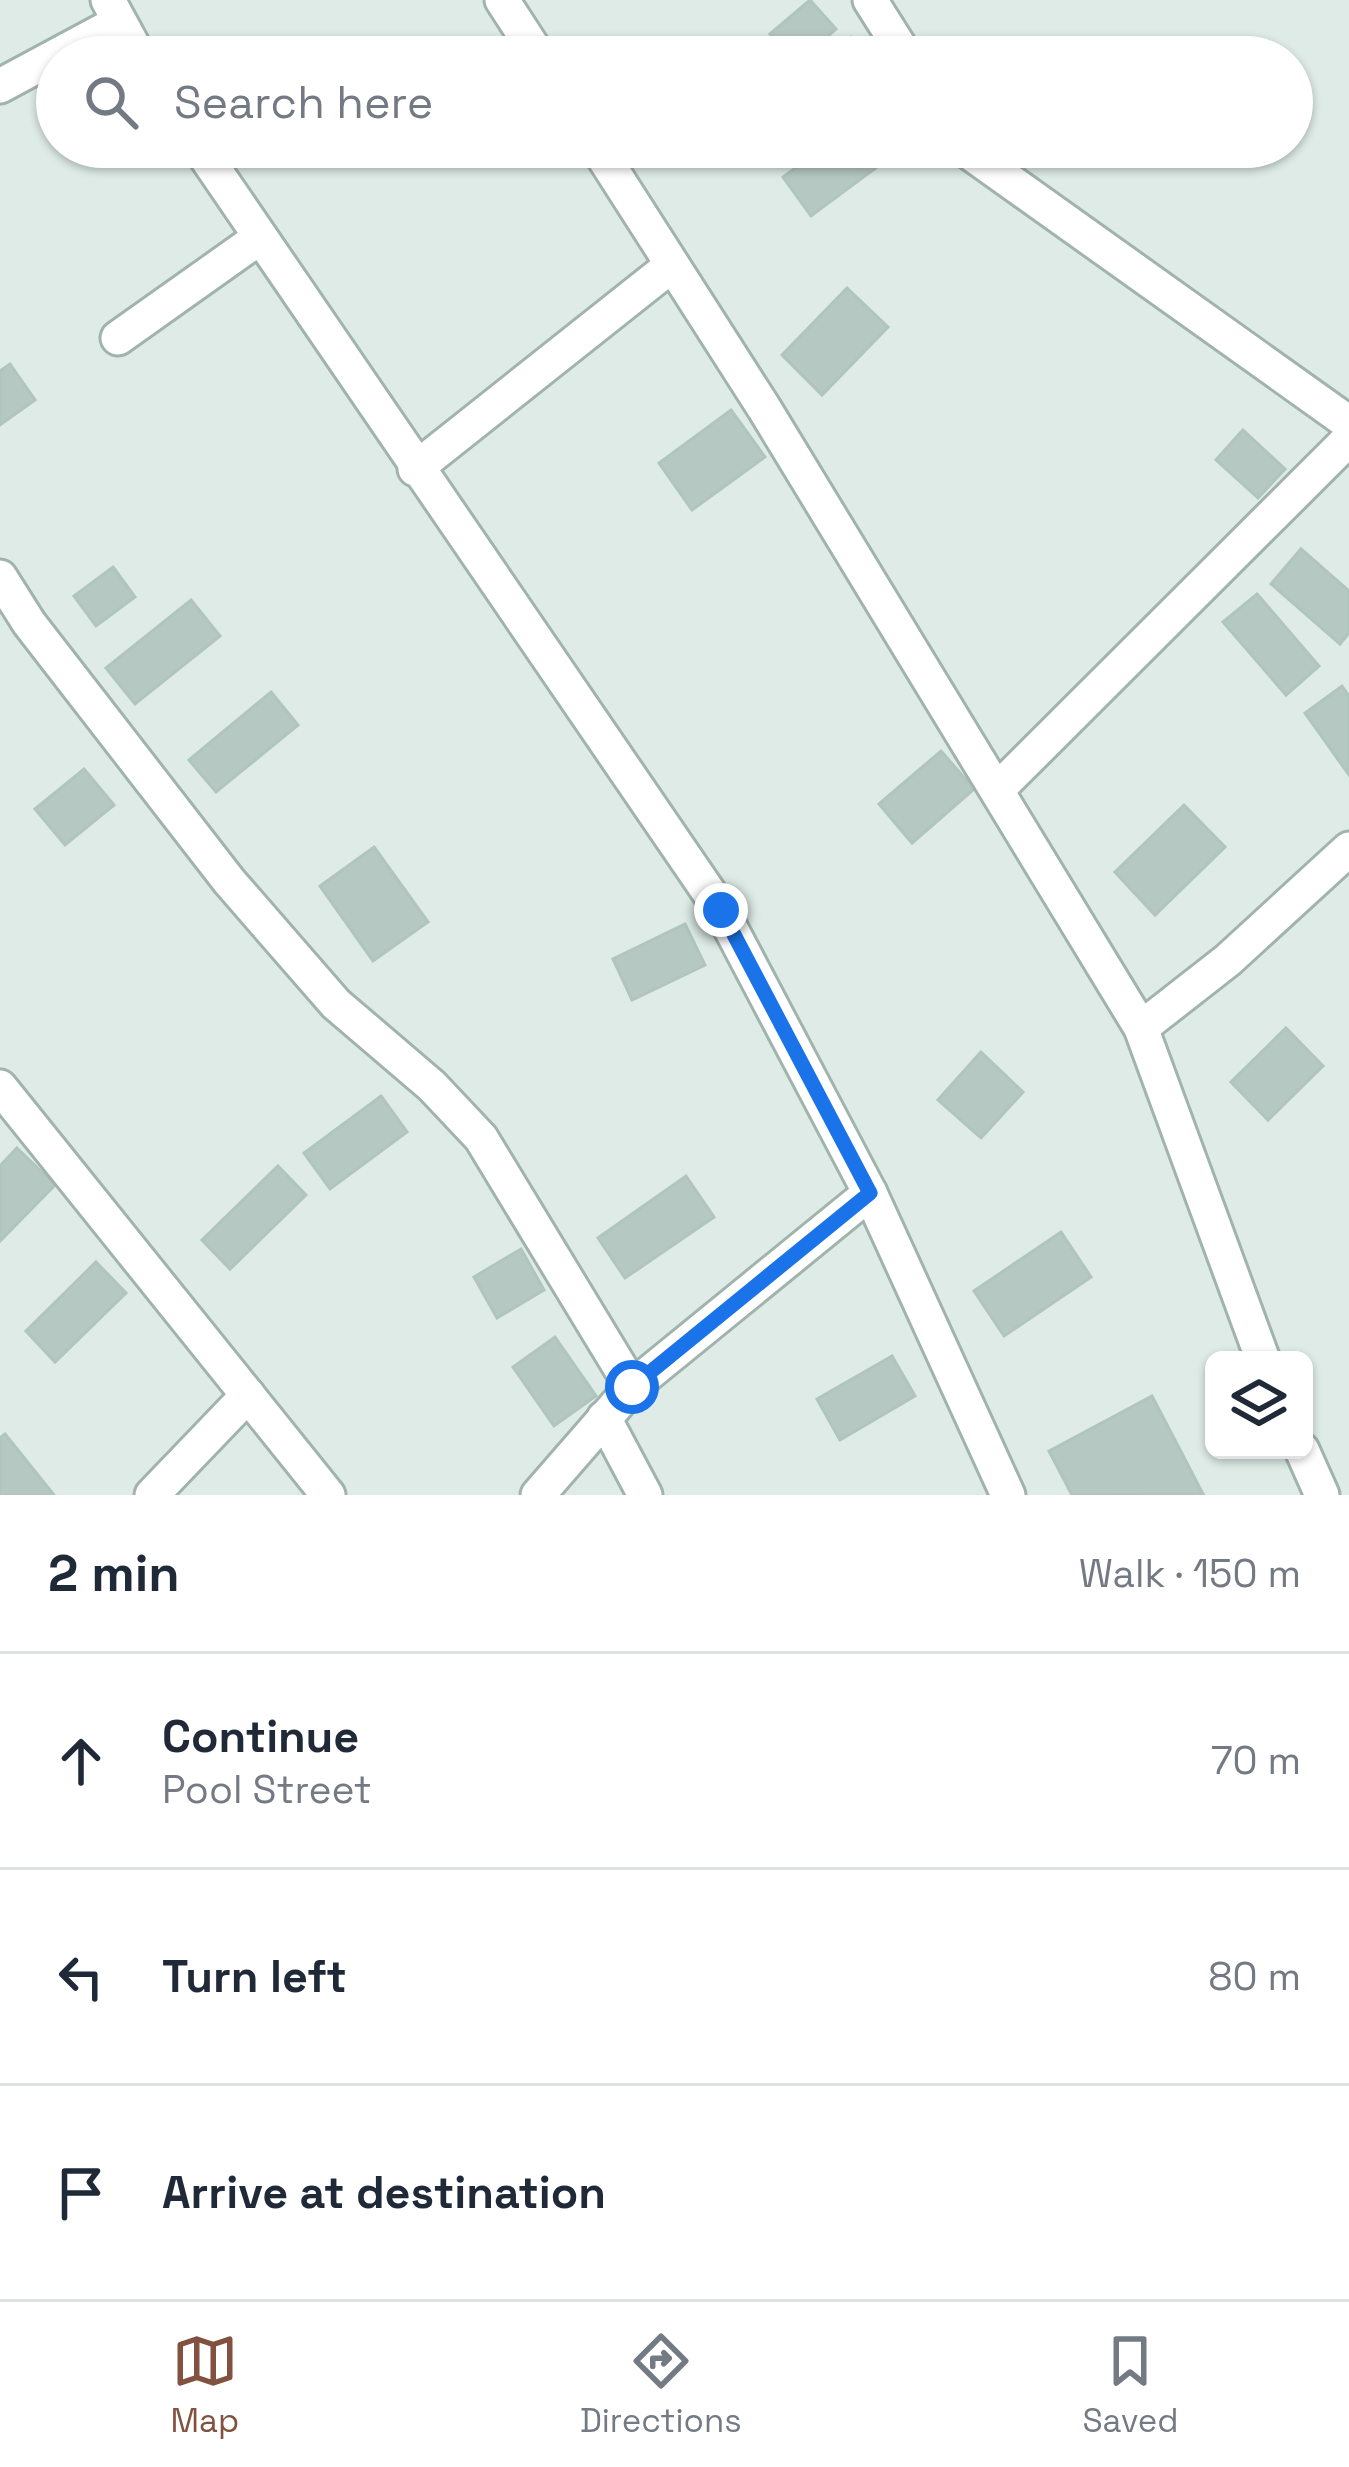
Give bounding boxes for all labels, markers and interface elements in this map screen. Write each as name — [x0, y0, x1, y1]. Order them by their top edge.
search box — [36, 36, 1313, 168]
icon: search — [78, 69, 144, 135]
text: Search here — [174, 74, 433, 131]
route end — [694, 883, 748, 937]
map controls — [1205, 1351, 1313, 1459]
button: layers — [1205, 1351, 1313, 1459]
route start — [605, 1360, 659, 1414]
text: 2 min — [48, 1541, 180, 1606]
text: Walk · 150 m — [1079, 1549, 1301, 1598]
text: Continue — [162, 1708, 359, 1765]
icon: ahead — [48, 1728, 114, 1794]
text: 70 m — [1211, 1736, 1301, 1785]
text: Pool Street — [162, 1765, 372, 1814]
icon: left — [48, 1944, 114, 2010]
text: Turn left — [162, 1948, 347, 2005]
text: 80 m — [1208, 1952, 1301, 2001]
icon: arrive — [48, 2160, 114, 2226]
text: Arrive at destination — [162, 2164, 606, 2221]
tab: Map — [170, 2328, 239, 2442]
tab: Directions — [580, 2328, 742, 2442]
tab: Saved — [1082, 2328, 1179, 2442]

